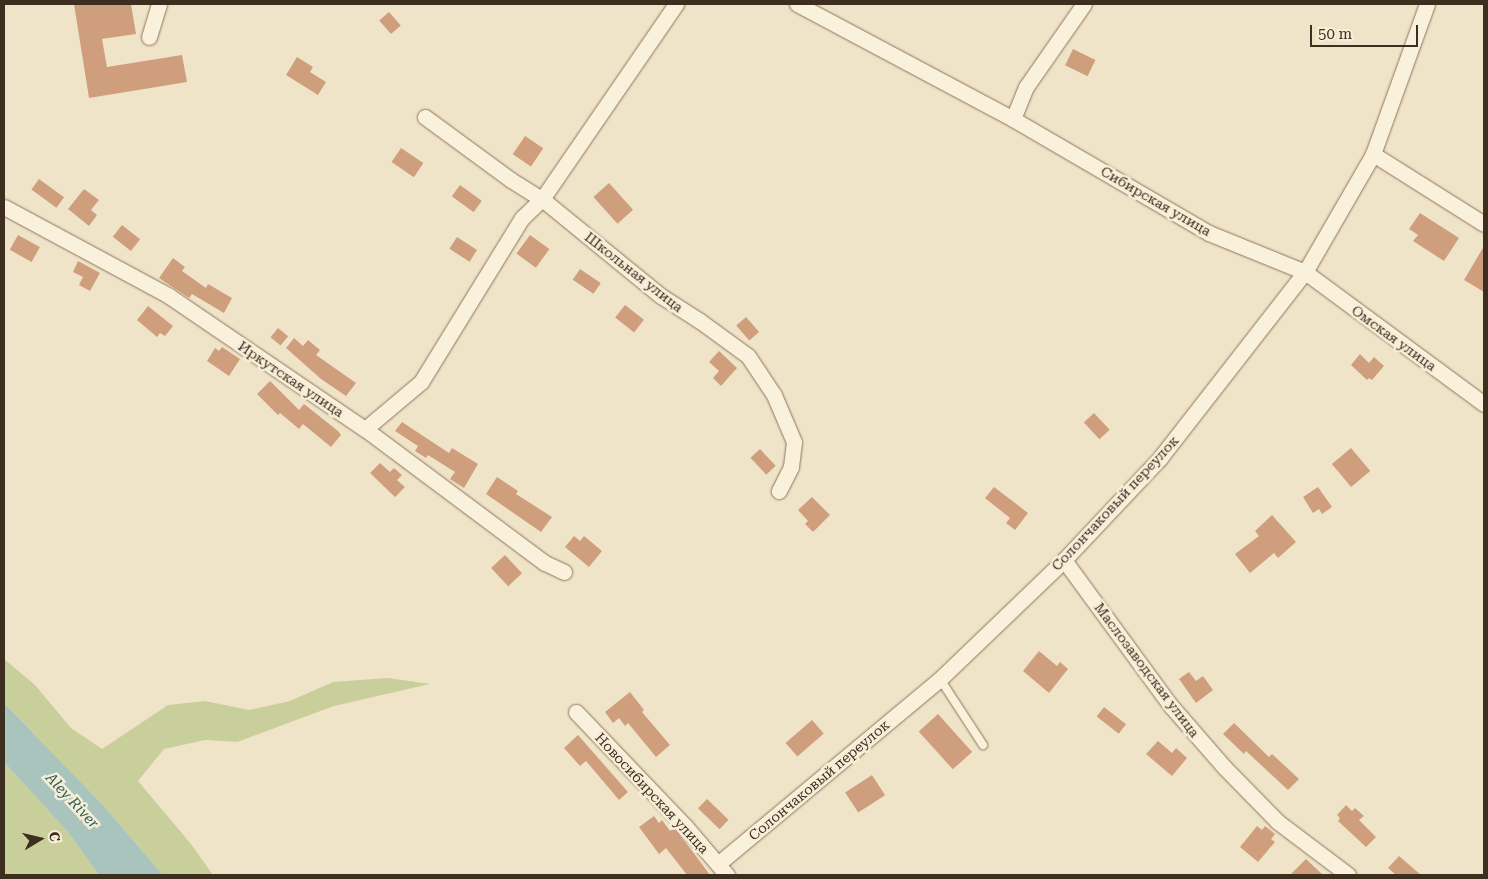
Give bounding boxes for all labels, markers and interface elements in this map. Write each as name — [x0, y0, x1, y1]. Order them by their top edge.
scale bar — [1313, 15, 1420, 47]
text: 50 m — [1318, 25, 1352, 43]
street label: Сибирская улица — [1098, 163, 1214, 239]
street label: Школьная улица — [581, 228, 687, 316]
street label: Омская улица — [1348, 302, 1440, 374]
street label: Иркутская улица — [235, 337, 347, 421]
street label: Солончаковый переулок — [1048, 432, 1182, 574]
street label: Маслозаводская улица — [1091, 599, 1203, 741]
street label: Солончаковый переулок — [745, 716, 893, 844]
street label: Новосибирская улица — [592, 729, 712, 857]
water label: Aley River — [42, 769, 102, 833]
north arrow — [15, 814, 65, 864]
text: С — [46, 831, 63, 843]

